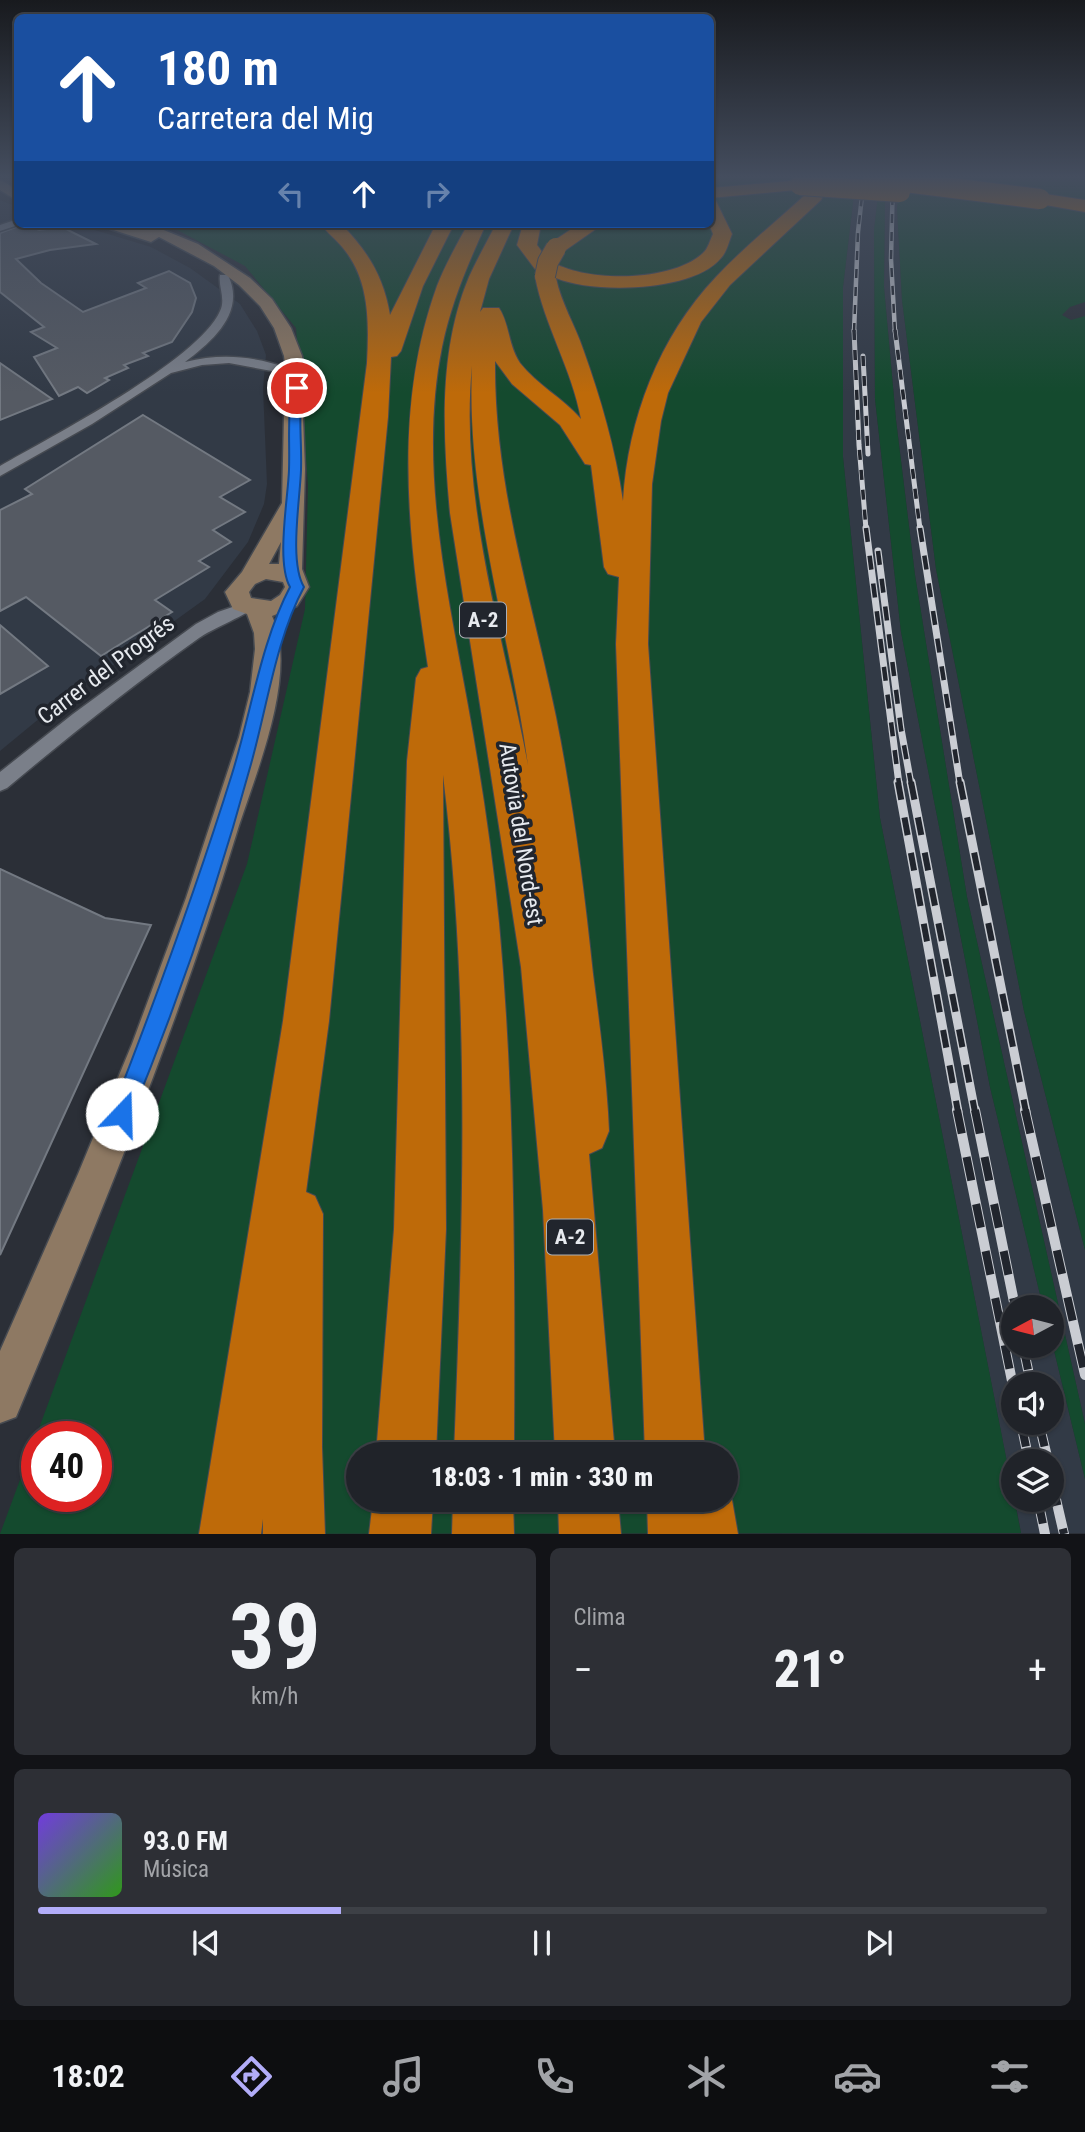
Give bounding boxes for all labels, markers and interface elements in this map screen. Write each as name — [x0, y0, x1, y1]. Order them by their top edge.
text: 180 m — [157, 40, 279, 97]
icon: ahead — [42, 42, 133, 133]
text: Carretera del Mig — [157, 99, 374, 137]
icon: left — [272, 175, 310, 213]
icon: ahead — [345, 175, 383, 213]
icon: right — [418, 175, 456, 213]
pin — [267, 358, 327, 418]
icon: arrive — [278, 369, 316, 407]
road number: A-2 — [460, 602, 506, 638]
street label: Carrer del Progrés — [32, 610, 180, 730]
street label: Autovia del Nord-est — [493, 741, 549, 927]
position arrow — [85, 1077, 159, 1151]
road number: A-2 — [547, 1220, 593, 1254]
north arrow — [1001, 1295, 1064, 1358]
map controls — [1001, 1295, 1064, 1512]
button: sound — [1001, 1372, 1064, 1435]
speed limit sign: 40 — [21, 1421, 112, 1512]
button: layers — [1001, 1449, 1064, 1512]
text: 18:03 · 1 min · 330 m — [431, 1462, 653, 1492]
text: 39 — [229, 1584, 321, 1690]
text: Clima — [574, 1604, 625, 1631]
text: 21° — [774, 1639, 847, 1700]
text: − — [574, 1648, 593, 1692]
text: + — [1028, 1648, 1047, 1692]
text: km/h — [251, 1683, 298, 1710]
text: 93.0 FM — [143, 1826, 228, 1856]
text: Música — [143, 1856, 209, 1883]
icon: previous — [187, 1924, 225, 1962]
icon: pause — [523, 1924, 561, 1962]
icon: next — [860, 1924, 898, 1962]
icon: directions — [227, 2052, 276, 2101]
icon: music — [379, 2052, 428, 2101]
icon: phone — [530, 2052, 579, 2101]
icon: climate — [682, 2052, 731, 2101]
icon: car — [833, 2052, 882, 2101]
icon: filters — [985, 2052, 1034, 2101]
text: 18:02 — [51, 2057, 125, 2095]

